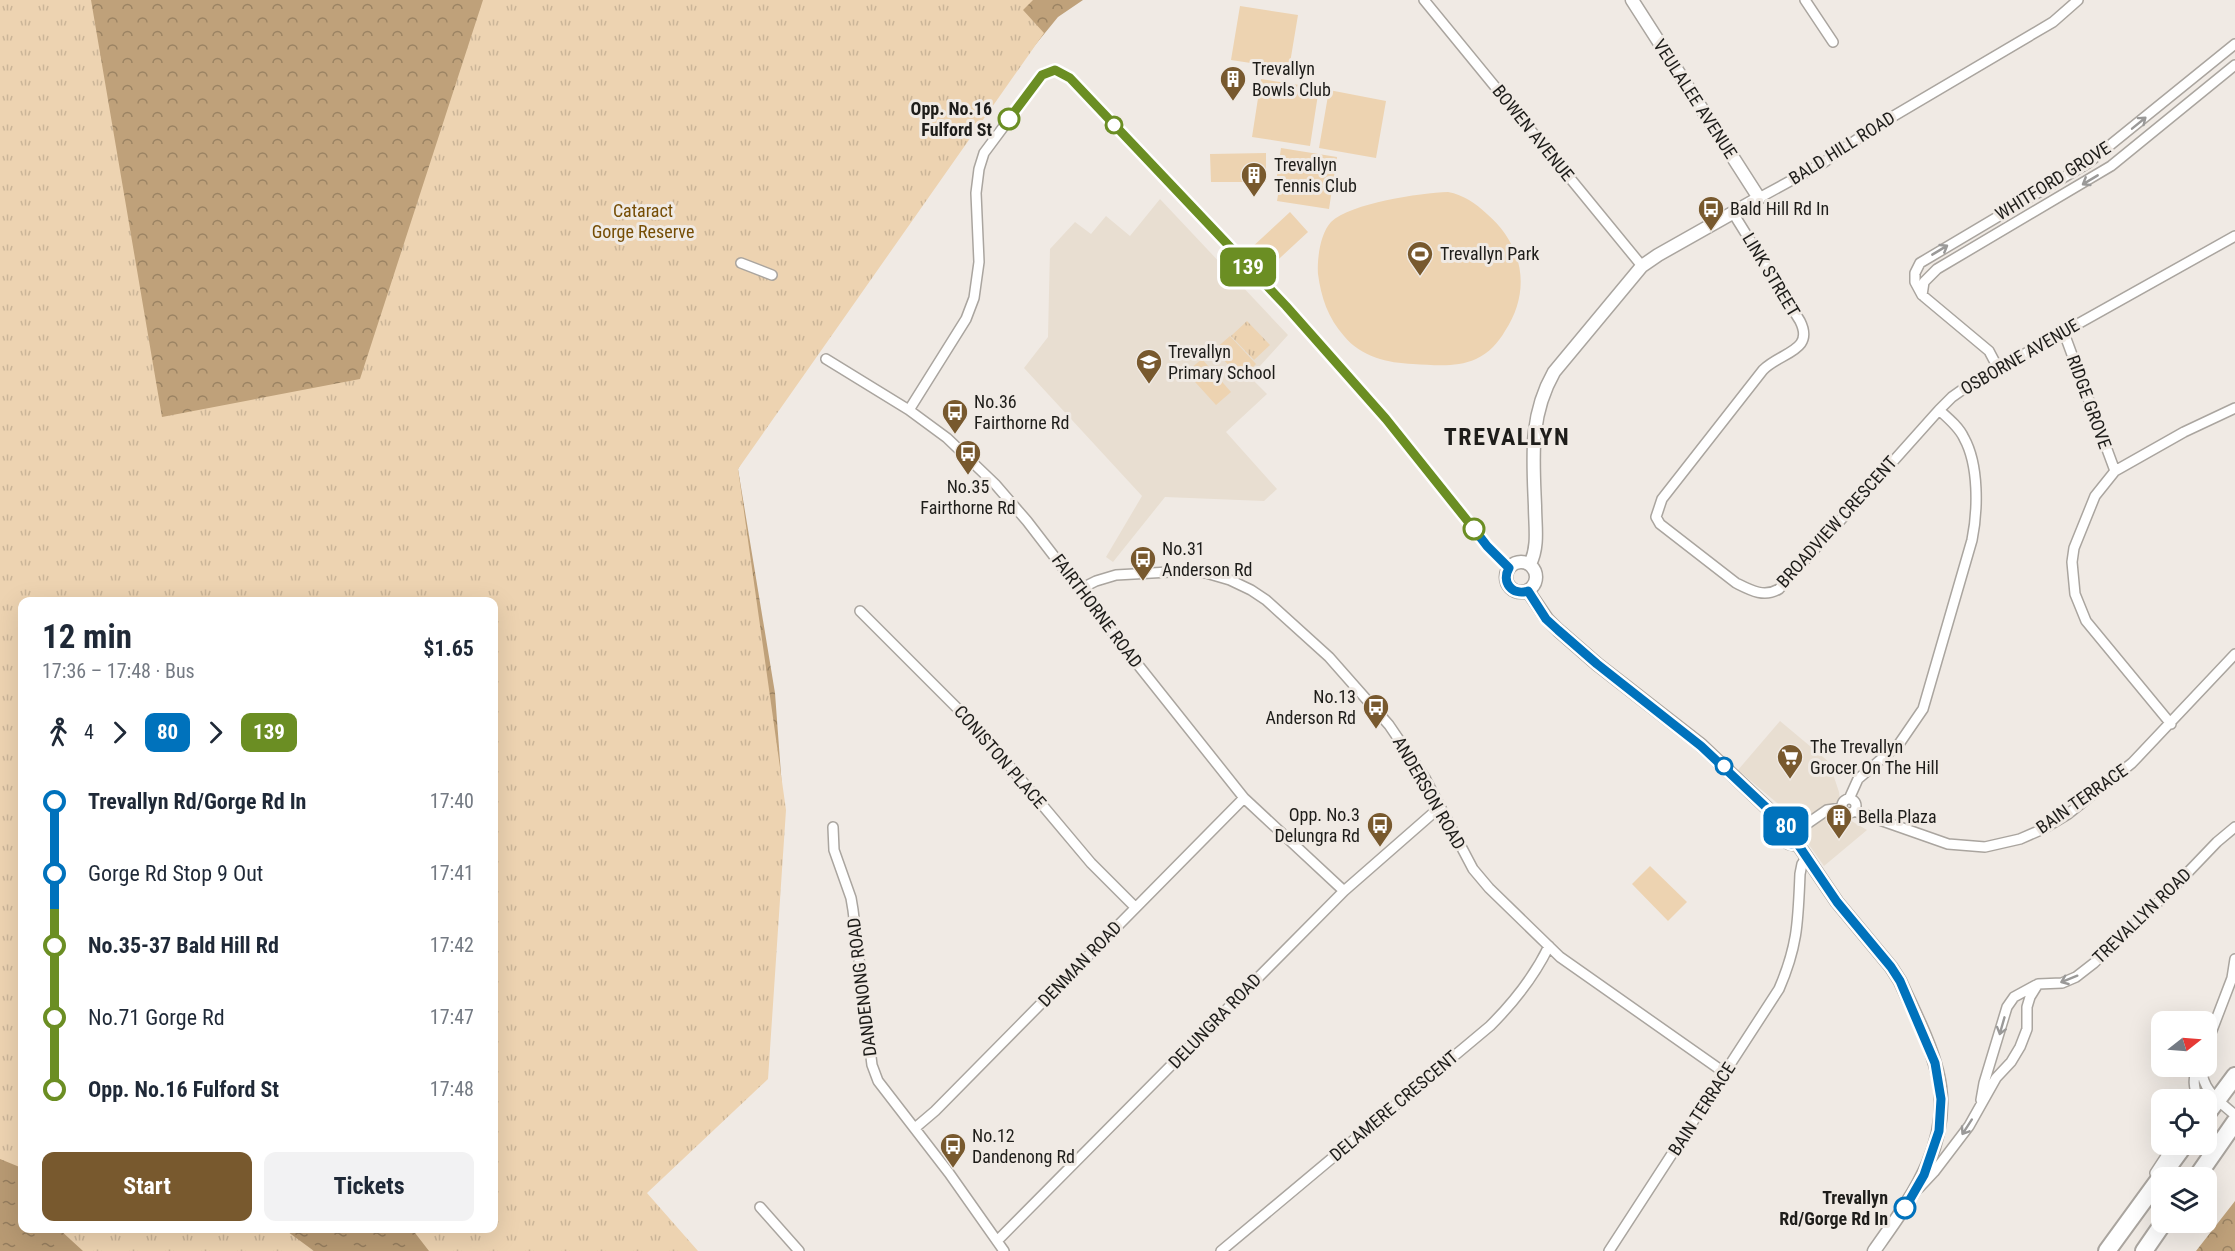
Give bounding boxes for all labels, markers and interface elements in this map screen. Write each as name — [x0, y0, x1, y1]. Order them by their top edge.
street label: VEULALEE AVENUE — [1649, 35, 1742, 162]
place label: Trevallyn Bowls Club — [1252, 58, 1331, 100]
building icon: Trevallyn Bowls Club — [1218, 64, 1248, 102]
street label: BOWEN AVENUE — [1488, 80, 1579, 185]
place label: Opp. No.16 Fulford St — [911, 98, 992, 140]
street label: BALD HILL ROAD — [1785, 107, 1899, 189]
marker: Opp. No.16 Fulford St — [998, 108, 1020, 130]
unlabelled marker — [1105, 116, 1123, 134]
one-way arrow — [2131, 116, 2147, 129]
street label: WHITFORD GROVE — [1991, 137, 2114, 224]
place label: Trevallyn Tennis Club — [1274, 154, 1357, 196]
building icon: Trevallyn Tennis Club — [1239, 160, 1269, 198]
one-way arrow — [2082, 174, 2099, 186]
bus stop icon: Bald Hill Rd In — [1696, 194, 1726, 232]
place label: Bald Hill Rd In — [1730, 198, 1829, 219]
park label: Cataract Gorge Reserve — [592, 200, 694, 242]
street label: LINK STREET — [1738, 229, 1805, 320]
sports icon: Trevallyn Park — [1405, 239, 1435, 277]
place label: Trevallyn Park — [1440, 243, 1539, 264]
one-way arrow — [1931, 244, 1948, 256]
line badge: 139 — [1214, 248, 1282, 286]
text: 139 — [1232, 255, 1264, 279]
street label: OSBORNE AVENUE — [1957, 314, 2083, 399]
place label: Trevallyn Primary School — [1168, 341, 1276, 383]
school or university icon: Trevallyn Primary School — [1134, 347, 1164, 385]
street label: RIDGE GROVE — [2063, 352, 2116, 451]
place label: No.36 Fairthorne Rd — [974, 391, 1069, 433]
bus stop icon: No.36 Fairthorne Rd — [940, 397, 970, 435]
district label: TREVALLYN — [1444, 423, 1570, 451]
bus stop icon: No.35 Fairthorne Rd — [953, 438, 983, 476]
street label: BROADVIEW CRESCENT — [1772, 452, 1901, 592]
place label: No.35 Fairthorne Rd — [920, 476, 1016, 518]
unlabelled marker — [1463, 518, 1485, 540]
place label: No.31 Anderson Rd — [1162, 538, 1253, 580]
bus stop icon: No.31 Anderson Rd — [1128, 544, 1158, 582]
street label: FAIRTHORNE ROAD — [1048, 550, 1147, 672]
text: 12 min — [42, 617, 132, 656]
text: $1.65 — [423, 636, 474, 661]
text: 17:36 – 17:48 · Bus — [42, 659, 195, 683]
place label: No.13 Anderson Rd — [1265, 686, 1356, 728]
bus stop icon: No.13 Anderson Rd — [1361, 692, 1391, 730]
street label: CONISTON PLACE — [950, 701, 1051, 812]
icon: walk — [42, 716, 75, 749]
icon: forward — [103, 716, 136, 749]
icon: forward — [199, 716, 232, 749]
text: 4 — [84, 720, 94, 744]
text: 80 — [157, 720, 178, 744]
text: 139 — [253, 720, 285, 744]
street label: ANDERSON ROAD — [1389, 733, 1470, 853]
place label: The Trevallyn Grocer On The Hill — [1810, 736, 1939, 778]
supermarket icon: The Trevallyn Grocer On The Hill — [1775, 742, 1805, 780]
unlabelled marker — [1715, 757, 1733, 775]
street label: BAIN TERRACE — [2032, 759, 2131, 838]
text: Trevallyn Rd/Gorge Rd In — [88, 789, 306, 814]
text: 17:40 — [430, 789, 474, 813]
building icon: Bella Plaza — [1824, 802, 1854, 840]
place label: Opp. No.3 Delungra Rd — [1274, 804, 1360, 846]
line badge: 80 — [1759, 806, 1813, 846]
place label: Bella Plaza — [1858, 806, 1937, 827]
bus stop icon: Opp. No.3 Delungra Rd — [1365, 810, 1395, 848]
text: 80 — [1775, 814, 1797, 838]
text: Gorge Rd Stop 9 Out — [88, 861, 263, 886]
text: 17:41 — [430, 861, 474, 885]
street label: TREVALLYN ROAD — [2088, 864, 2195, 968]
street label: DANDENONG ROAD — [843, 917, 880, 1058]
street label: DENMAN ROAD — [1034, 917, 1126, 1011]
text: No.35-37 Bald Hill Rd — [88, 933, 279, 958]
text: 17:42 — [430, 933, 474, 957]
street label: DELUNGRA ROAD — [1164, 969, 1265, 1073]
one-way arrow — [2060, 974, 2078, 985]
text: No.71 Gorge Rd — [88, 1005, 225, 1030]
text: 17:47 — [430, 1005, 474, 1029]
north arrow — [2151, 1011, 2217, 1077]
map controls — [2151, 1011, 2217, 1233]
one-way arrow — [1996, 1016, 2007, 1035]
street label: DELAMERE CRESCENT — [1325, 1046, 1462, 1165]
street label: BAIN TERRACE — [1664, 1058, 1739, 1159]
text: Opp. No.16 Fulford St — [88, 1077, 279, 1102]
text: 17:48 — [430, 1077, 474, 1101]
button: locate — [2151, 1089, 2217, 1155]
one-way arrow — [1961, 1118, 1973, 1135]
place label: No.12 Dandenong Rd — [972, 1125, 1075, 1167]
bus stop icon: No.12 Dandenong Rd — [938, 1131, 968, 1169]
button: Start — [42, 1152, 252, 1221]
button: Tickets — [264, 1152, 474, 1221]
button: layers — [2151, 1167, 2217, 1233]
place label: Trevallyn Rd/Gorge Rd In — [1779, 1187, 1888, 1229]
marker: Trevallyn Rd/Gorge Rd In — [1894, 1197, 1916, 1219]

